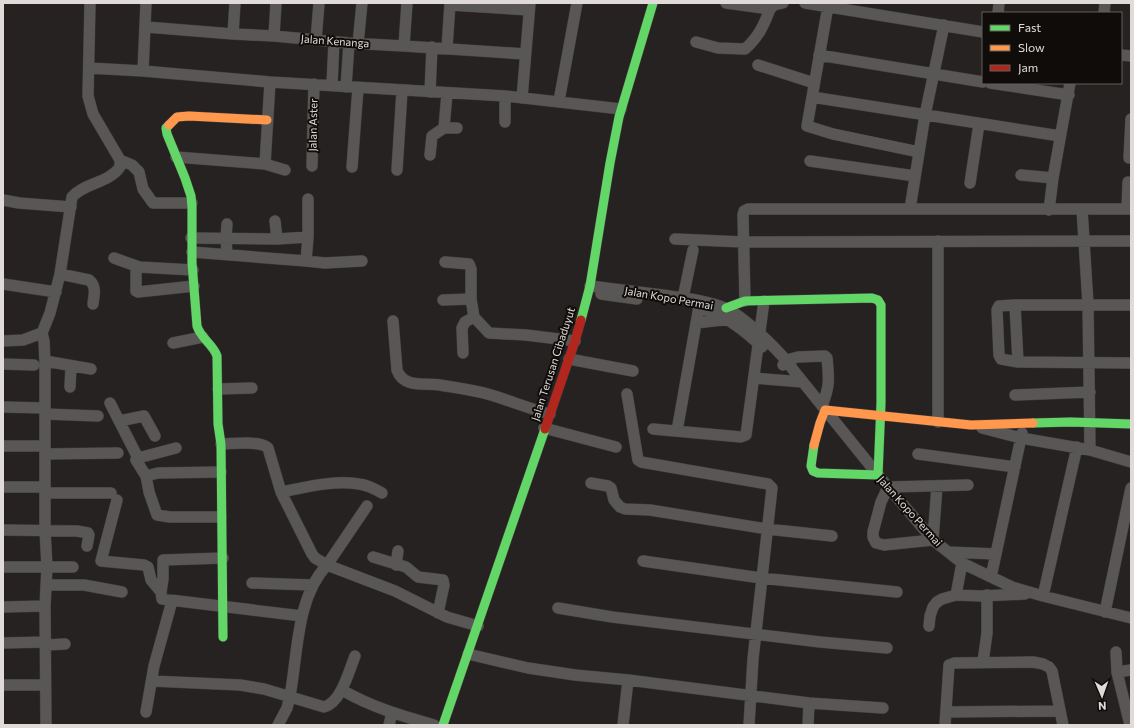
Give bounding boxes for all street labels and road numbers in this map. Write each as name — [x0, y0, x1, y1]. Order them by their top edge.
street label: Jalan Kenanga — [300, 32, 370, 50]
street label: Jalan Aster — [306, 98, 320, 152]
street label: Jalan Kopo Permai — [624, 283, 715, 313]
street label: Jalan Terusan Cibaduyut — [528, 305, 578, 423]
street label: Jalan Kopo Permai — [875, 473, 945, 549]

